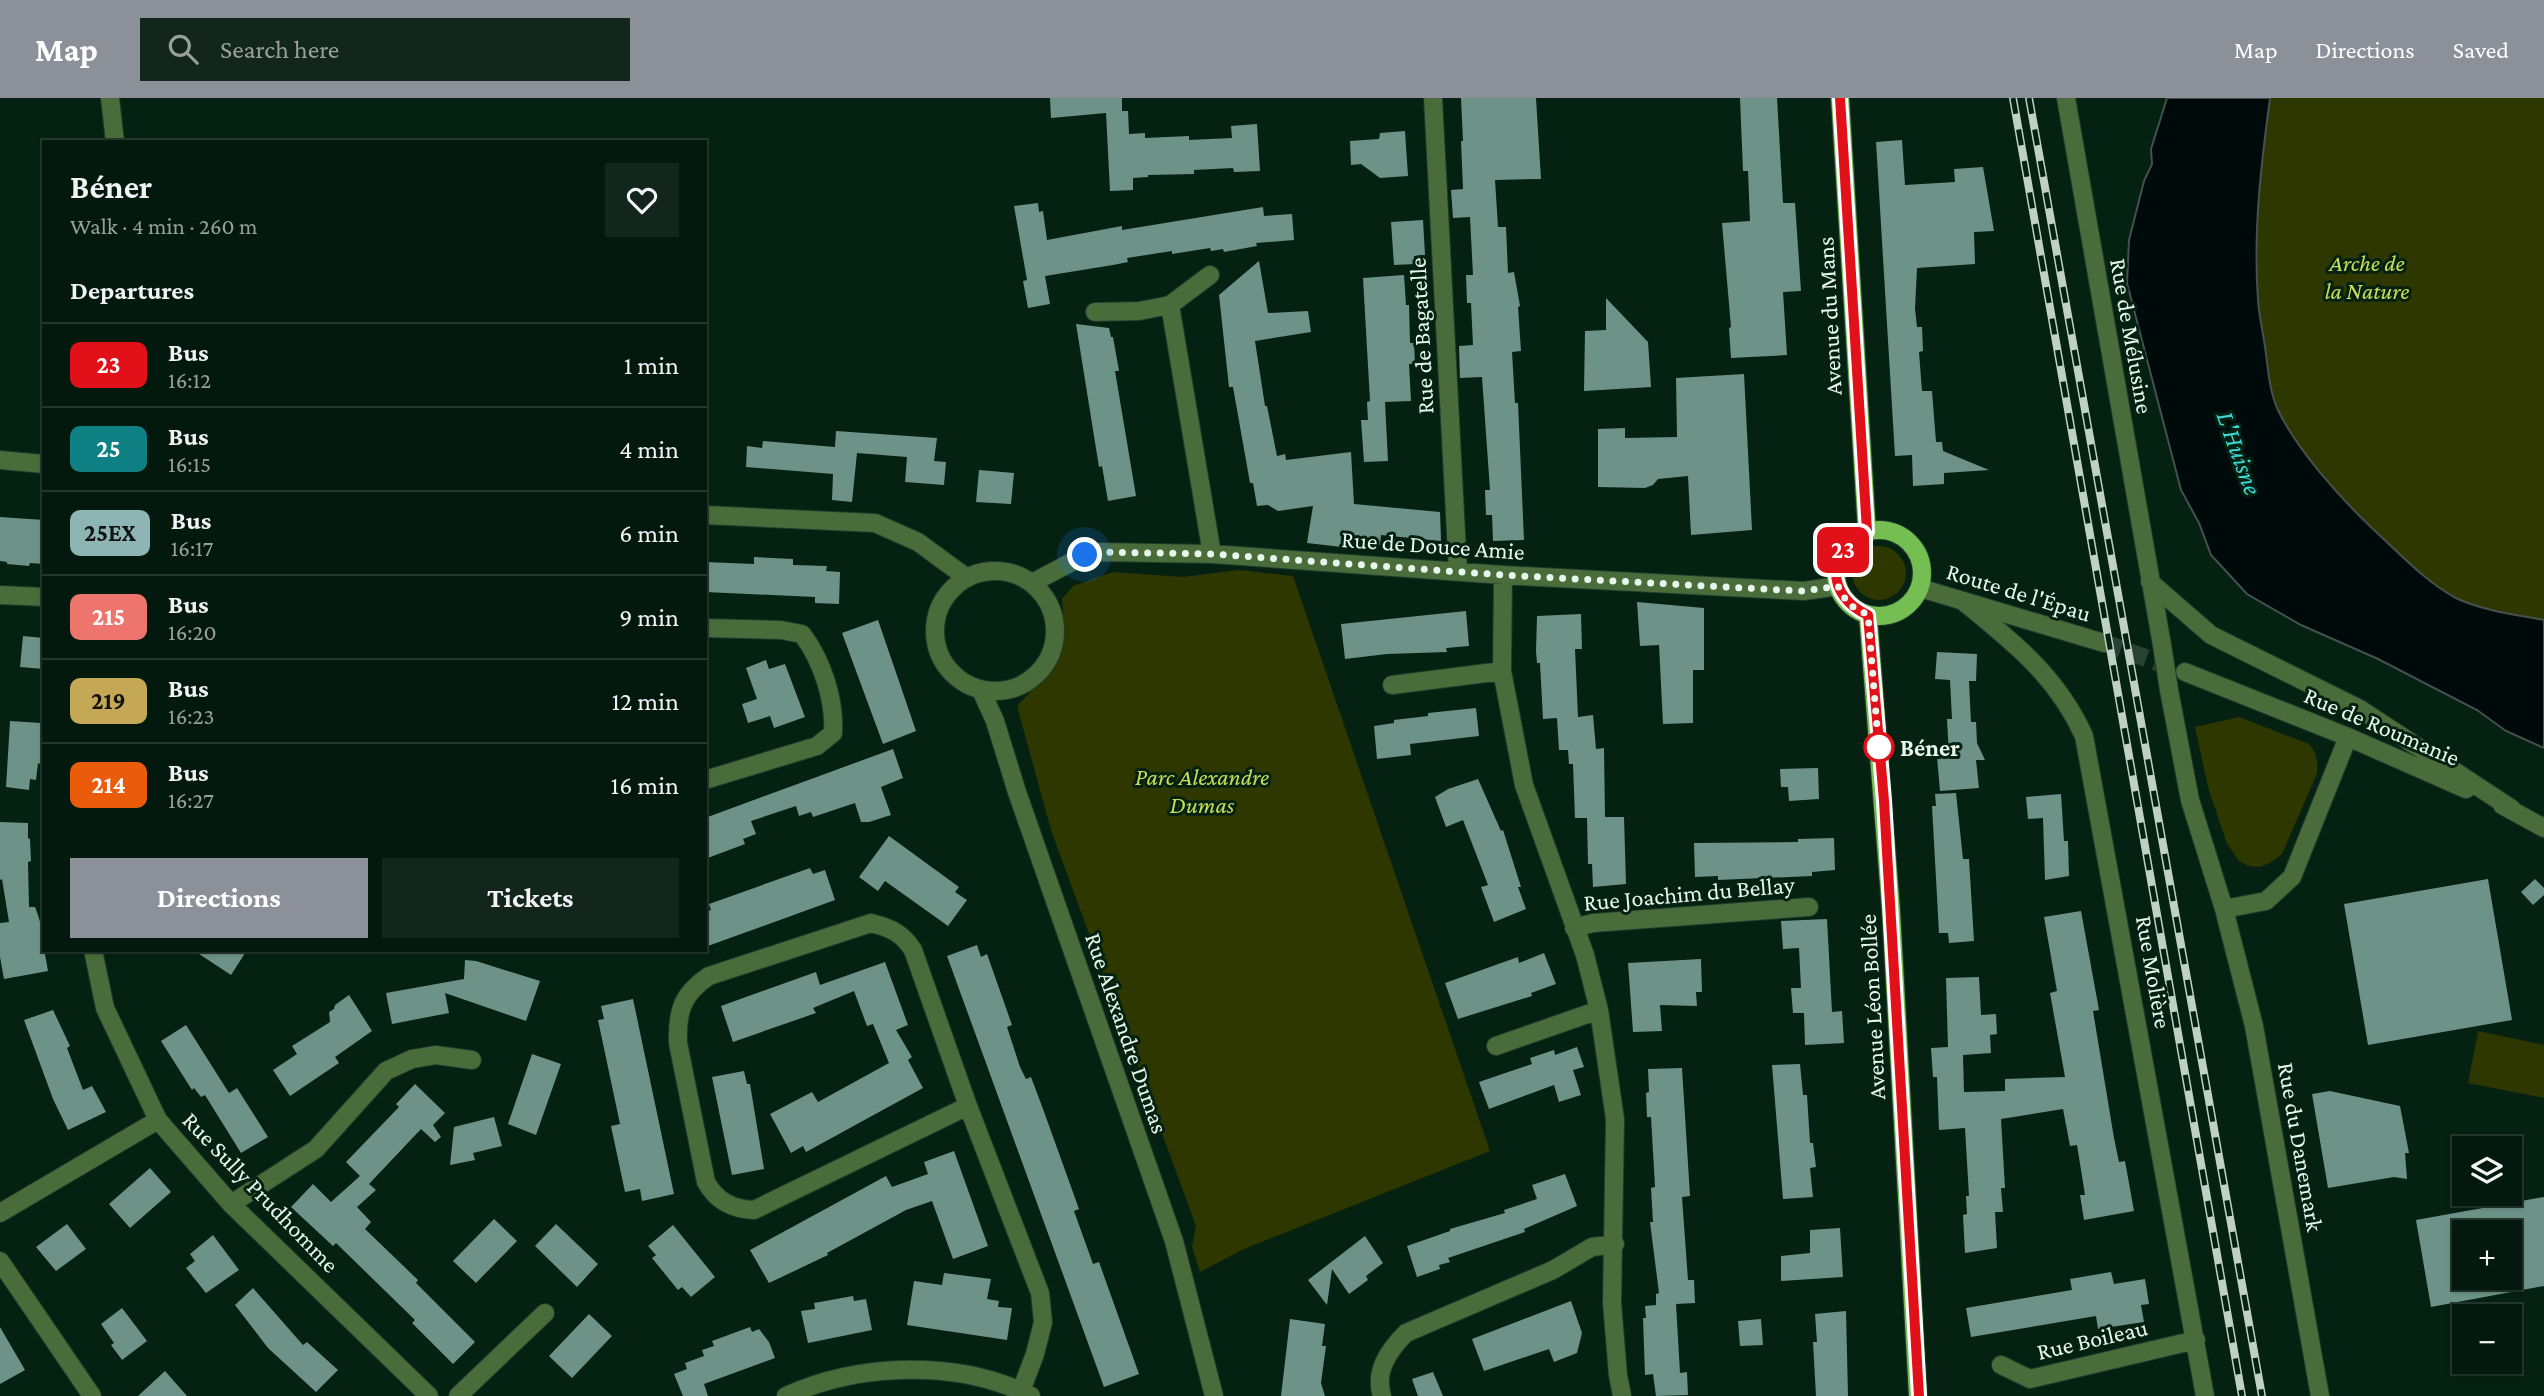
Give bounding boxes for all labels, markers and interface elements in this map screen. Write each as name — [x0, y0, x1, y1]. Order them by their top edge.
search box — [140, 18, 630, 81]
icon: search — [164, 30, 202, 68]
text: Map — [35, 31, 98, 68]
text: Search here — [220, 35, 339, 64]
text: Map — [2234, 36, 2278, 63]
text: Directions — [2316, 36, 2415, 63]
text: Saved — [2453, 36, 2509, 63]
button: heart — [605, 163, 679, 237]
text: Béner — [70, 168, 152, 205]
text: Walk · 4 min · 260 m — [70, 213, 257, 239]
street label: Avenue du Mans — [1811, 236, 1847, 396]
park label: Arche de la Nature — [2325, 249, 2409, 304]
street label: Rue de Mélusine — [2105, 256, 2159, 416]
street label: Rue de Bagatelle — [1403, 257, 1439, 415]
text: Departures — [70, 276, 194, 305]
text: Bus — [168, 338, 209, 367]
text: 23 — [97, 351, 120, 378]
text: 1 min — [624, 351, 679, 380]
text: 16:12 — [168, 367, 211, 393]
water label: L'Huisne — [2210, 407, 2268, 499]
text: Bus — [168, 422, 209, 451]
text: 25 — [97, 435, 121, 462]
text: 4 min — [619, 435, 679, 464]
text: 16:15 — [168, 451, 211, 477]
text: Bus — [171, 506, 211, 535]
text: 25EX — [84, 519, 136, 546]
text: 6 min — [619, 519, 679, 548]
street label: Rue de Douce Amie — [1340, 525, 1526, 565]
line badge: 23 — [1812, 527, 1874, 573]
text: 16:17 — [171, 535, 213, 561]
text: 23 — [1831, 536, 1855, 563]
your location — [1067, 537, 1102, 572]
street label: Route de l'Épau — [1944, 557, 2095, 627]
text: Bus — [168, 590, 209, 619]
text: 215 — [92, 603, 125, 630]
text: 9 min — [619, 603, 679, 632]
text: 16:20 — [168, 619, 217, 645]
text: Bus — [168, 674, 209, 703]
street label: Rue de Roumanie — [2300, 681, 2464, 771]
text: 219 — [91, 687, 126, 714]
text: 12 min — [611, 687, 679, 716]
text: 16:23 — [168, 703, 214, 729]
marker: Béner — [1864, 732, 1894, 762]
place label: Béner — [1900, 734, 1960, 761]
text: Bus — [168, 758, 209, 787]
park label: Parc Alexandre Dumas — [1135, 763, 1269, 818]
text: 214 — [91, 771, 126, 798]
text: 16 min — [611, 771, 679, 800]
text: 16:27 — [168, 787, 214, 813]
button: Directions — [70, 858, 368, 938]
button: Tickets — [382, 858, 679, 938]
street label: Rue Joachim du Bellay — [1582, 870, 1797, 916]
street label: Rue Molière — [2131, 913, 2177, 1031]
street label: Avenue Léon Bollée — [1854, 914, 1890, 1100]
street label: Rue Alexandre Dumas — [1080, 929, 1174, 1137]
street label: Rue du Danemark — [2273, 1060, 2329, 1234]
street label: Rue Sully Prudhomme — [177, 1106, 345, 1278]
map controls — [2452, 1136, 2522, 1374]
button: layers — [2452, 1136, 2522, 1206]
button: + — [2452, 1220, 2522, 1290]
button: − — [2452, 1304, 2522, 1374]
street label: Rue Boileau — [2034, 1313, 2150, 1365]

